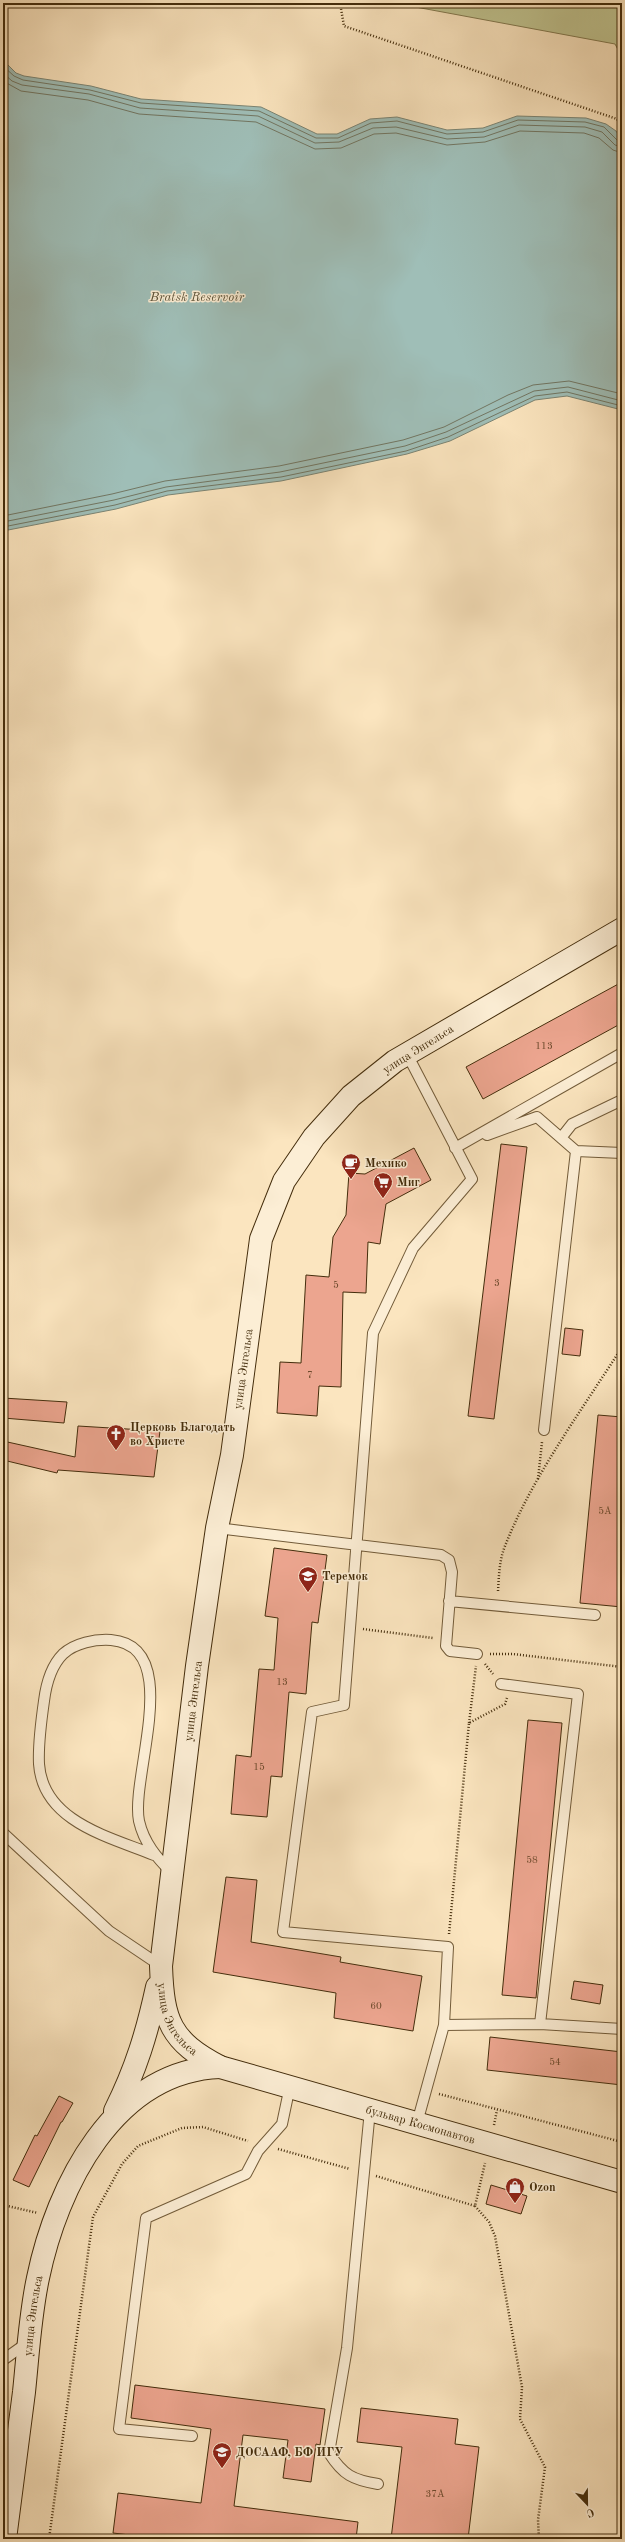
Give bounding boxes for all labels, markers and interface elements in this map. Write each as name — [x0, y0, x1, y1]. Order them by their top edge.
water label: Bratsk Reservoir — [149, 291, 245, 304]
street label: улица Энгельса — [381, 1023, 456, 1076]
house number: 113 — [535, 1041, 553, 1051]
cafe icon: Мехико — [340, 1152, 362, 1180]
place label: Мехико — [365, 1158, 407, 1170]
supermarket icon: Миг — [372, 1171, 394, 1199]
place label: Миг — [397, 1177, 420, 1189]
house number: 3 — [494, 1278, 500, 1288]
house number: 5 — [333, 1280, 339, 1290]
street label: улица Энгельса — [232, 1328, 256, 1410]
house number: 7 — [307, 1370, 313, 1380]
place label: Церковь Благодать во Христе — [130, 1422, 235, 1448]
church icon: Церковь Благодать во Христе — [105, 1423, 127, 1451]
house number: 5А — [598, 1506, 612, 1516]
school or university icon: Теремок — [297, 1565, 319, 1593]
place label: Теремок — [322, 1571, 369, 1583]
street label: улица Энгельса — [183, 1660, 205, 1742]
house number: 13 — [276, 1677, 288, 1687]
house number: 15 — [253, 1762, 265, 1772]
house number: 58 — [526, 1855, 538, 1865]
street label: улица Энгельса — [155, 1982, 199, 2058]
house number: 60 — [370, 2001, 382, 2011]
house number: 54 — [549, 2057, 561, 2067]
street label: бульвар Космонавтов — [364, 2104, 476, 2147]
shop icon: Ozon — [504, 2176, 526, 2204]
place label: Ozon — [529, 2182, 556, 2194]
street label: улица Энгельса — [22, 2274, 45, 2357]
school or university icon: ДОСААФ, БФ ИГУ — [211, 2441, 233, 2469]
place label: ДОСААФ, БФ ИГУ — [236, 2447, 344, 2459]
north arrow — [567, 2484, 607, 2524]
house number: 37А — [425, 2489, 445, 2499]
text: С — [585, 2505, 596, 2518]

